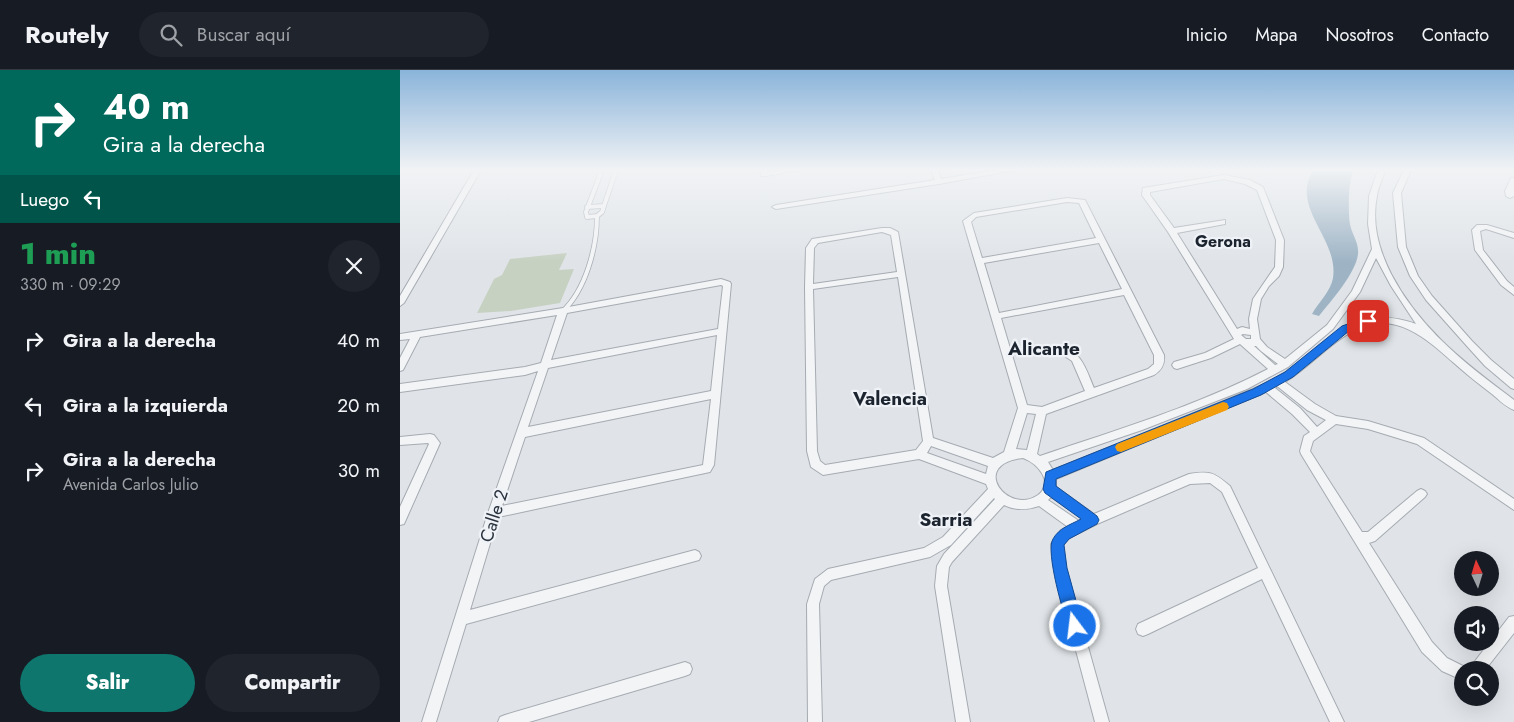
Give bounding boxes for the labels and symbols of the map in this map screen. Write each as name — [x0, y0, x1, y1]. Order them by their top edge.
district label: Gerona — [1195, 230, 1251, 253]
pin — [1347, 300, 1389, 342]
district label: Alicante — [1007, 335, 1080, 362]
district label: Valencia — [852, 385, 927, 412]
street label: Calle 2 — [473, 486, 515, 546]
district label: Sarria — [919, 506, 973, 533]
north arrow — [1454, 551, 1499, 596]
position arrow — [1048, 599, 1100, 651]

